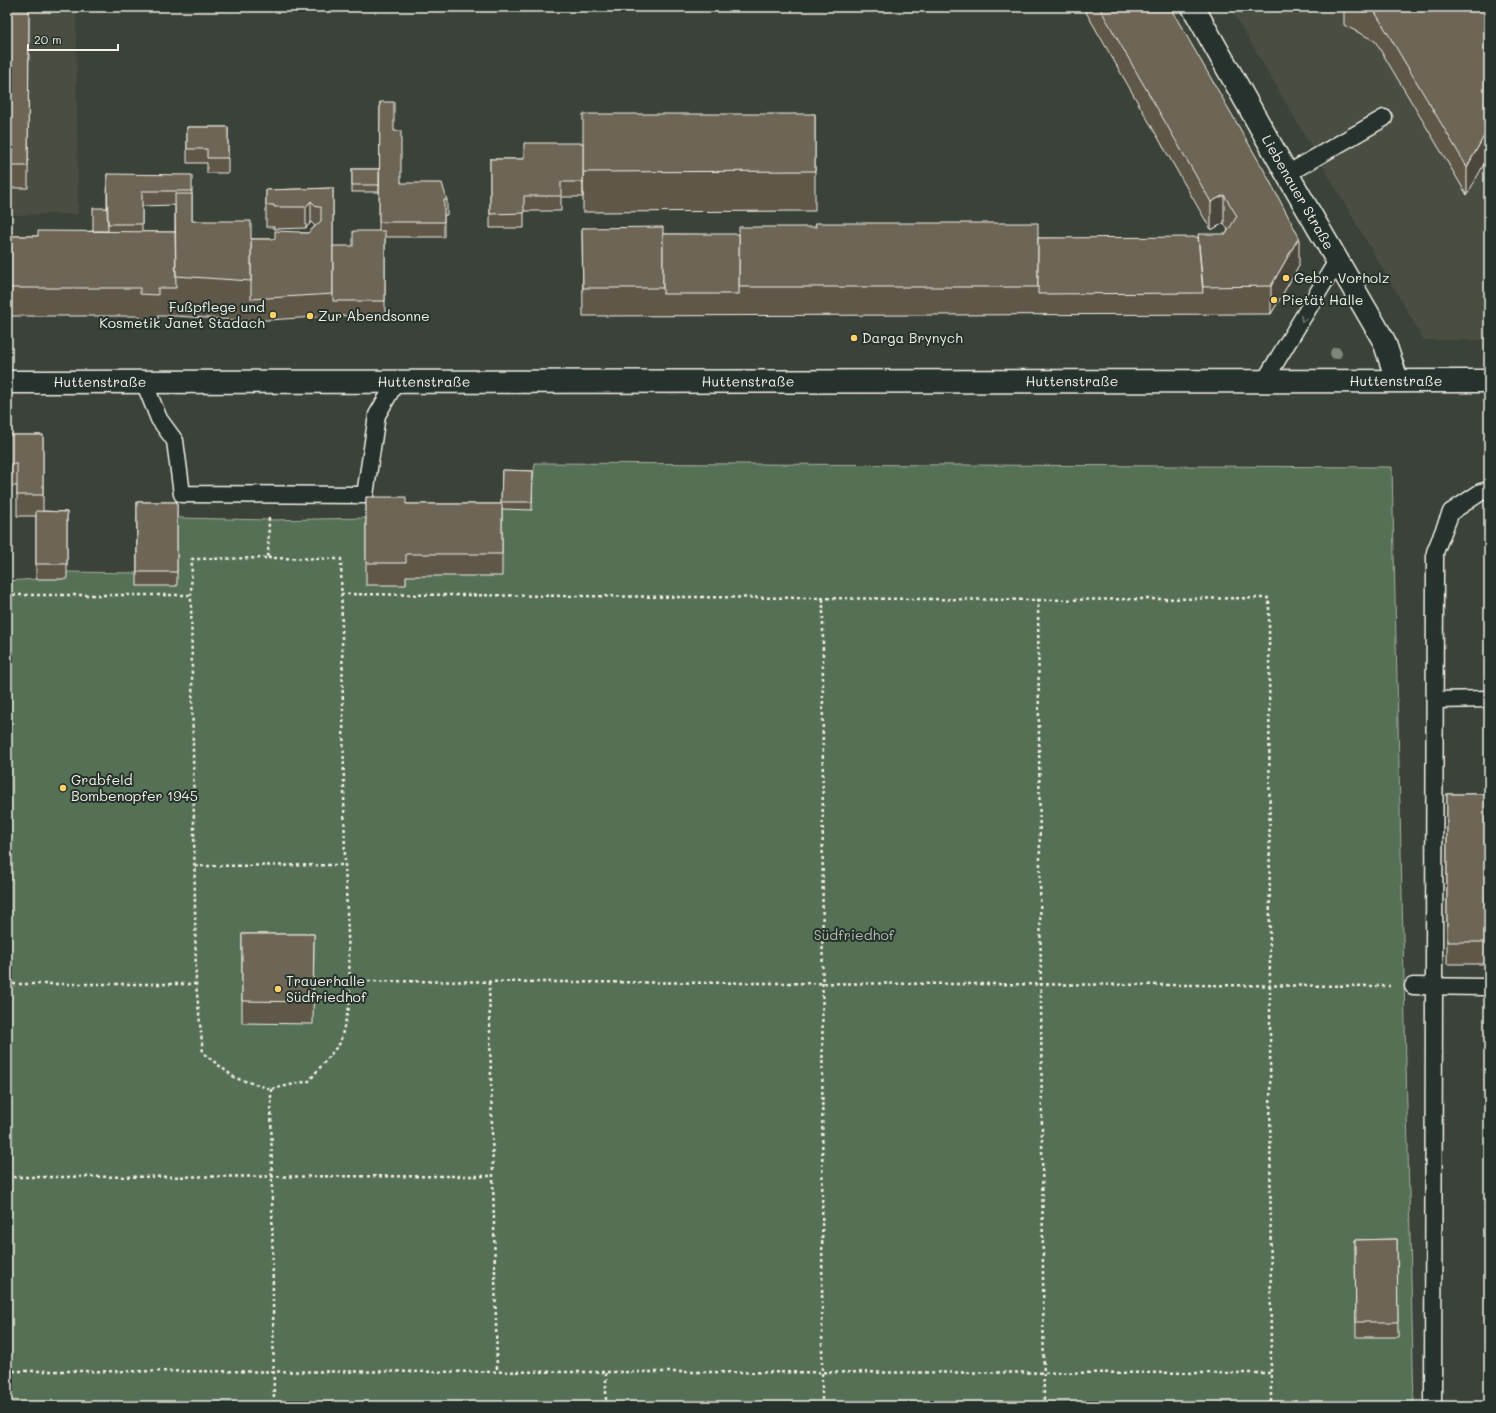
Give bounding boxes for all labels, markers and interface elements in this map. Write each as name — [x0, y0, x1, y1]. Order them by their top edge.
scale bar — [28, 26, 118, 52]
text: 20 m — [34, 31, 62, 47]
street label: Liebenauer Straße — [1258, 131, 1339, 253]
place label: Gebr. Vorholz — [1294, 268, 1390, 287]
marker: Gebr. Vorholz — [1281, 273, 1291, 283]
place label: Pietät Halle — [1282, 290, 1363, 309]
marker: Pietät Halle — [1269, 295, 1279, 305]
place label: Fußpflege und Kosmetik Janet Stadach — [99, 297, 265, 332]
place label: Zur Abendsonne — [318, 306, 430, 325]
marker: Fußpflege und Kosmetik Janet Stadach — [268, 310, 278, 320]
marker: Zur Abendsonne — [305, 311, 315, 321]
one-way arrow — [1300, 315, 1307, 322]
place label: Darga Brynych — [862, 328, 963, 347]
marker: Darga Brynych — [849, 333, 859, 343]
street label: Huttenstraße — [702, 371, 794, 391]
street label: Huttenstraße — [1026, 371, 1118, 390]
street label: Huttenstraße — [1350, 371, 1442, 390]
street label: Huttenstraße — [54, 372, 146, 391]
street label: Huttenstraße — [378, 372, 470, 391]
place label: Grabfeld Bombenopfer 1945 — [71, 770, 198, 805]
marker: Grabfeld Bombenopfer 1945 — [58, 783, 68, 793]
park label: Südfriedhof — [814, 925, 895, 944]
place label: Trauerhalle Südfriedhof — [286, 971, 367, 1006]
marker: Trauerhalle Südfriedhof — [273, 984, 283, 994]

